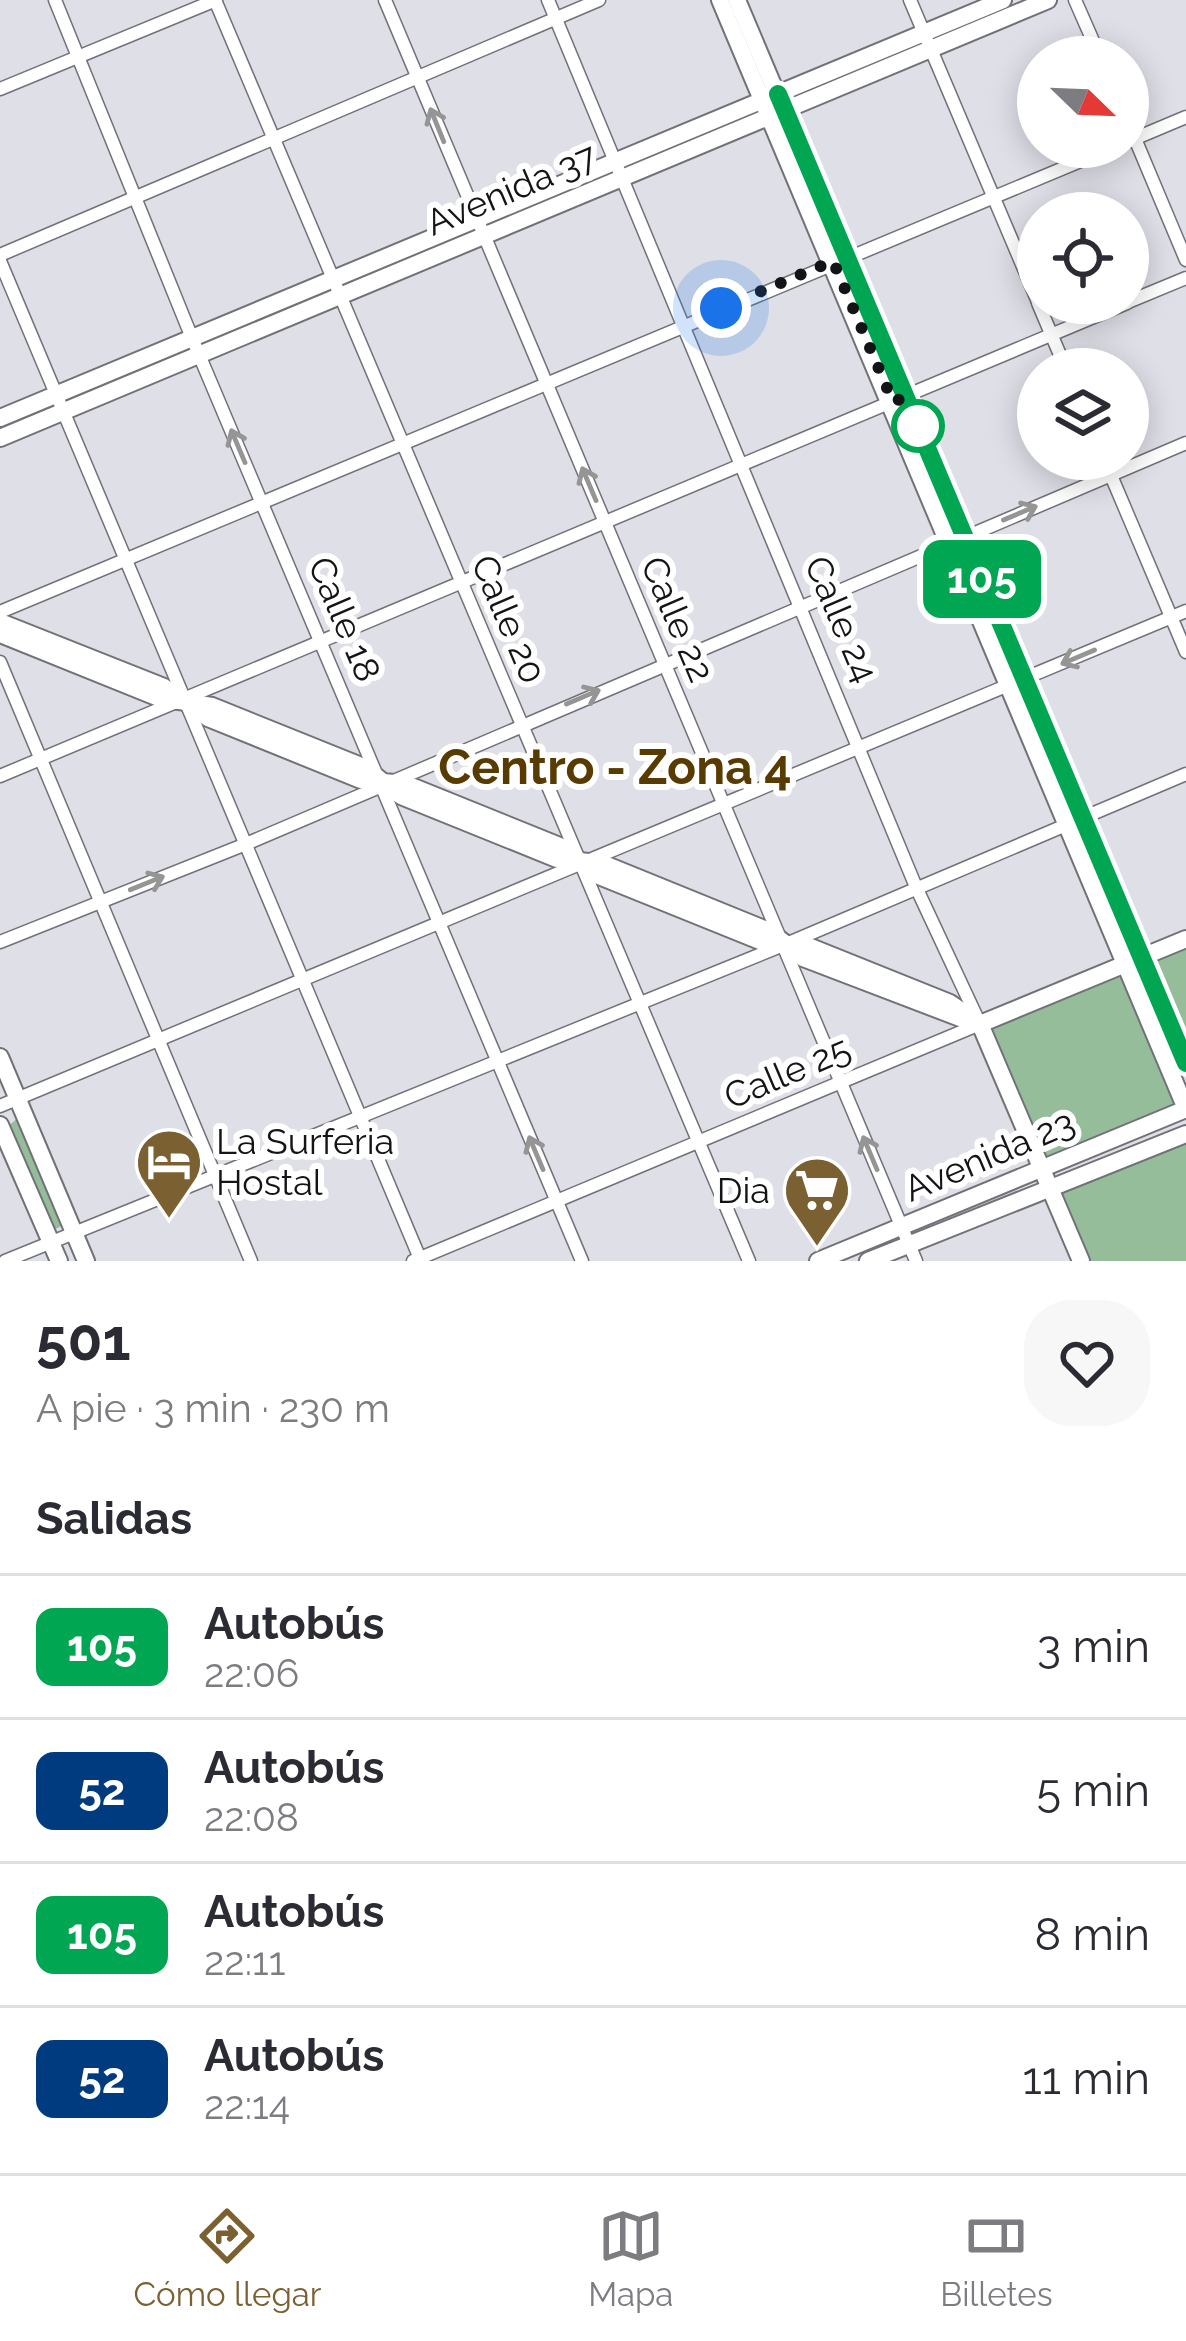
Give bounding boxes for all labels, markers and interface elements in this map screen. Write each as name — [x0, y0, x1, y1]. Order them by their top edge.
north arrow — [1017, 36, 1149, 168]
map controls — [1017, 36, 1149, 480]
one-way arrow — [425, 107, 446, 144]
street label: Avenida 37 — [419, 134, 603, 244]
button: locate — [1017, 192, 1149, 324]
your location — [691, 278, 751, 338]
button: layers — [1017, 348, 1149, 480]
unlabelled marker — [893, 401, 943, 451]
one-way arrow — [225, 428, 247, 464]
one-way arrow — [577, 466, 598, 503]
one-way arrow — [1001, 501, 1038, 522]
line badge: 105 — [913, 540, 1051, 618]
street label: Calle 20 — [463, 549, 555, 689]
street label: Calle 22 — [633, 550, 723, 688]
street label: Calle 24 — [797, 550, 887, 688]
street label: Calle 18 — [300, 551, 390, 687]
text: 105 — [947, 554, 1017, 603]
one-way arrow — [1060, 648, 1097, 669]
one-way arrow — [564, 685, 601, 706]
district label: Centro - Zona 4 — [438, 739, 792, 795]
one-way arrow — [128, 870, 165, 892]
street label: Calle 25 — [718, 1027, 856, 1117]
street label: Avenida 23 — [898, 1100, 1080, 1210]
place label: La Surferia Hostal — [216, 1120, 394, 1203]
hotel icon: La Surferia Hostal — [134, 1127, 204, 1221]
one-way arrow — [524, 1136, 545, 1173]
one-way arrow — [858, 1136, 879, 1173]
supermarket icon: Dia — [782, 1155, 852, 1249]
place label: Dia — [717, 1169, 770, 1211]
button: heart — [1024, 1300, 1150, 1426]
text: 501 — [36, 1306, 131, 1373]
text: A pie · 3 min · 230 m — [36, 1385, 390, 1431]
text: Salidas — [36, 1492, 192, 1545]
text: Autobús — [204, 1597, 384, 1650]
text: 3 min — [1037, 1620, 1150, 1673]
text: 105 — [67, 1622, 137, 1671]
text: 22:06 — [204, 1650, 299, 1696]
text: Autobús — [204, 1741, 384, 1794]
text: 5 min — [1037, 1764, 1150, 1817]
text: 52 — [79, 1766, 125, 1815]
text: 22:08 — [204, 1794, 299, 1840]
text: Autobús — [204, 1885, 384, 1938]
text: 8 min — [1034, 1908, 1150, 1961]
text: 105 — [67, 1910, 137, 1959]
text: 22:11 — [204, 1938, 285, 1984]
text: Autobús — [204, 2029, 384, 2082]
text: 11 min — [1023, 2052, 1150, 2105]
text: 52 — [79, 2054, 125, 2103]
text: 22:14 — [204, 2082, 290, 2128]
tab: Cómo llegar — [133, 2203, 321, 2314]
tab: Mapa — [588, 2203, 673, 2314]
tab: Billetes — [940, 2203, 1053, 2314]

